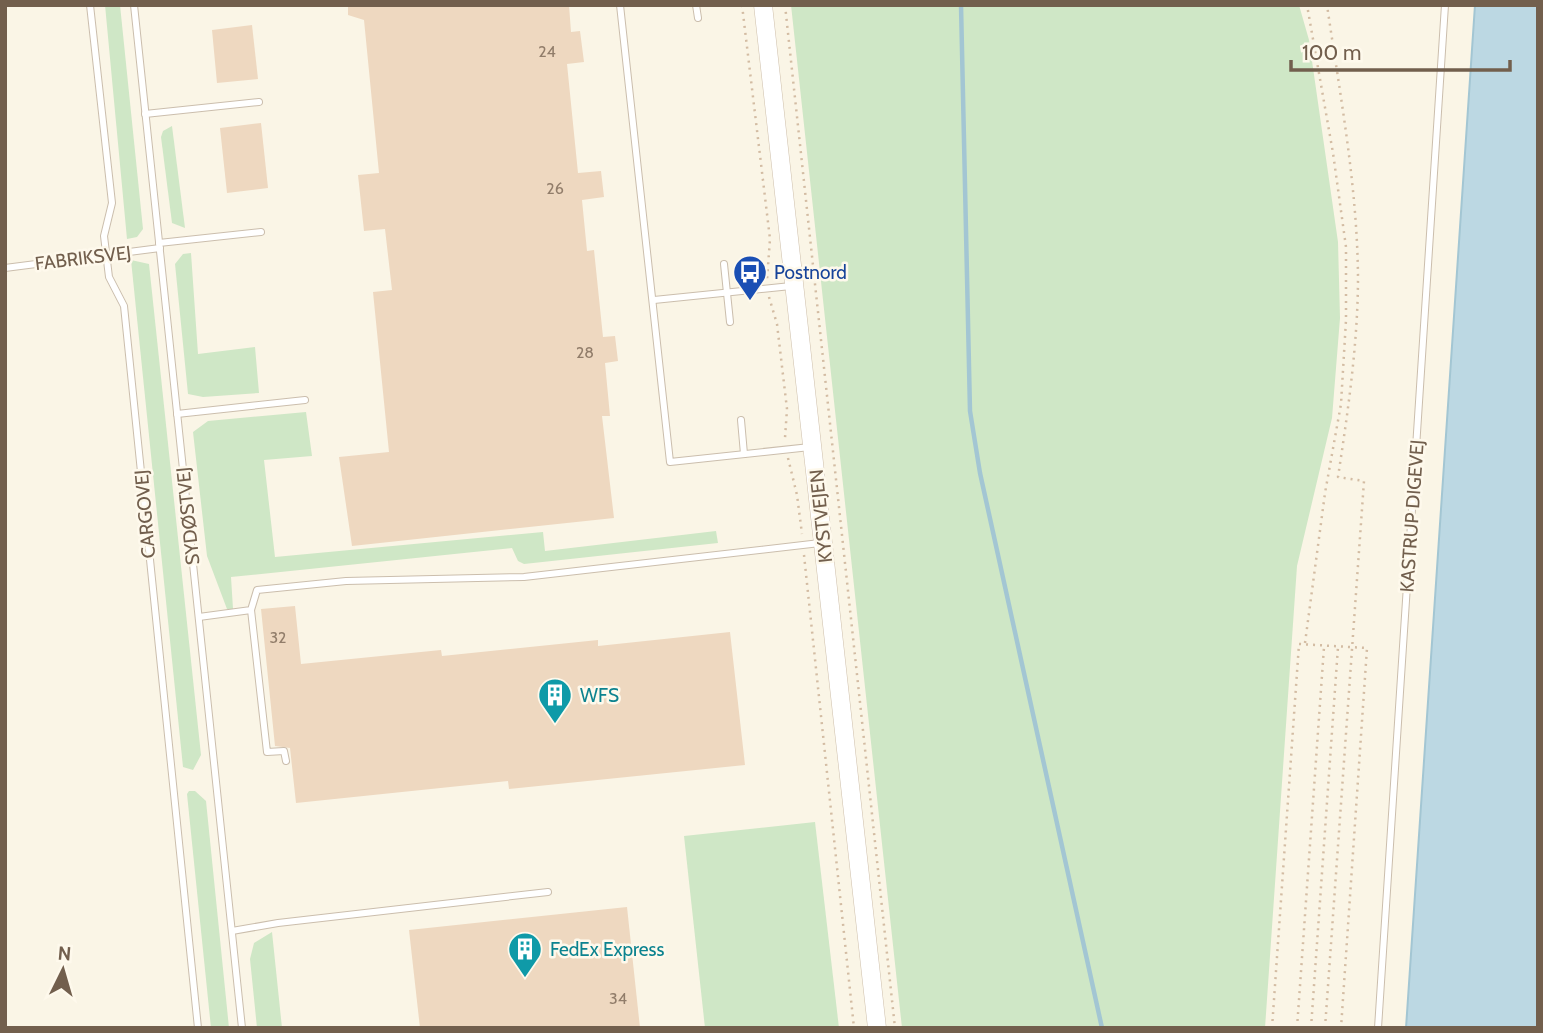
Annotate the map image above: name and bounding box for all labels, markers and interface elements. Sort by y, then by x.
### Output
scale bar [1291,28,1510,72]
text: 100 m [1302,40,1361,65]
house number: 24 [538,42,556,61]
house number: 26 [546,179,564,198]
street label: FABRIKSVEJ [33,241,133,275]
bus stop icon: Postnord [731,253,769,302]
place label: Postnord [774,261,847,284]
house number: 28 [576,343,594,362]
street label: KASTRUP DIGEVEJ [1395,439,1429,593]
street label: SYDØSTVEJ [171,466,205,566]
street label: KYSTVEJEN [805,468,837,564]
street label: CARGOVEJ [130,469,160,559]
house number: 32 [269,628,287,647]
building icon: WFS [536,676,574,725]
place label: WFS [580,684,619,707]
building icon: FedEx Express [506,930,544,979]
north arrow [28,935,98,1005]
place label: FedEx Express [550,938,664,961]
text: N [57,942,72,966]
house number: 34 [609,989,627,1008]

